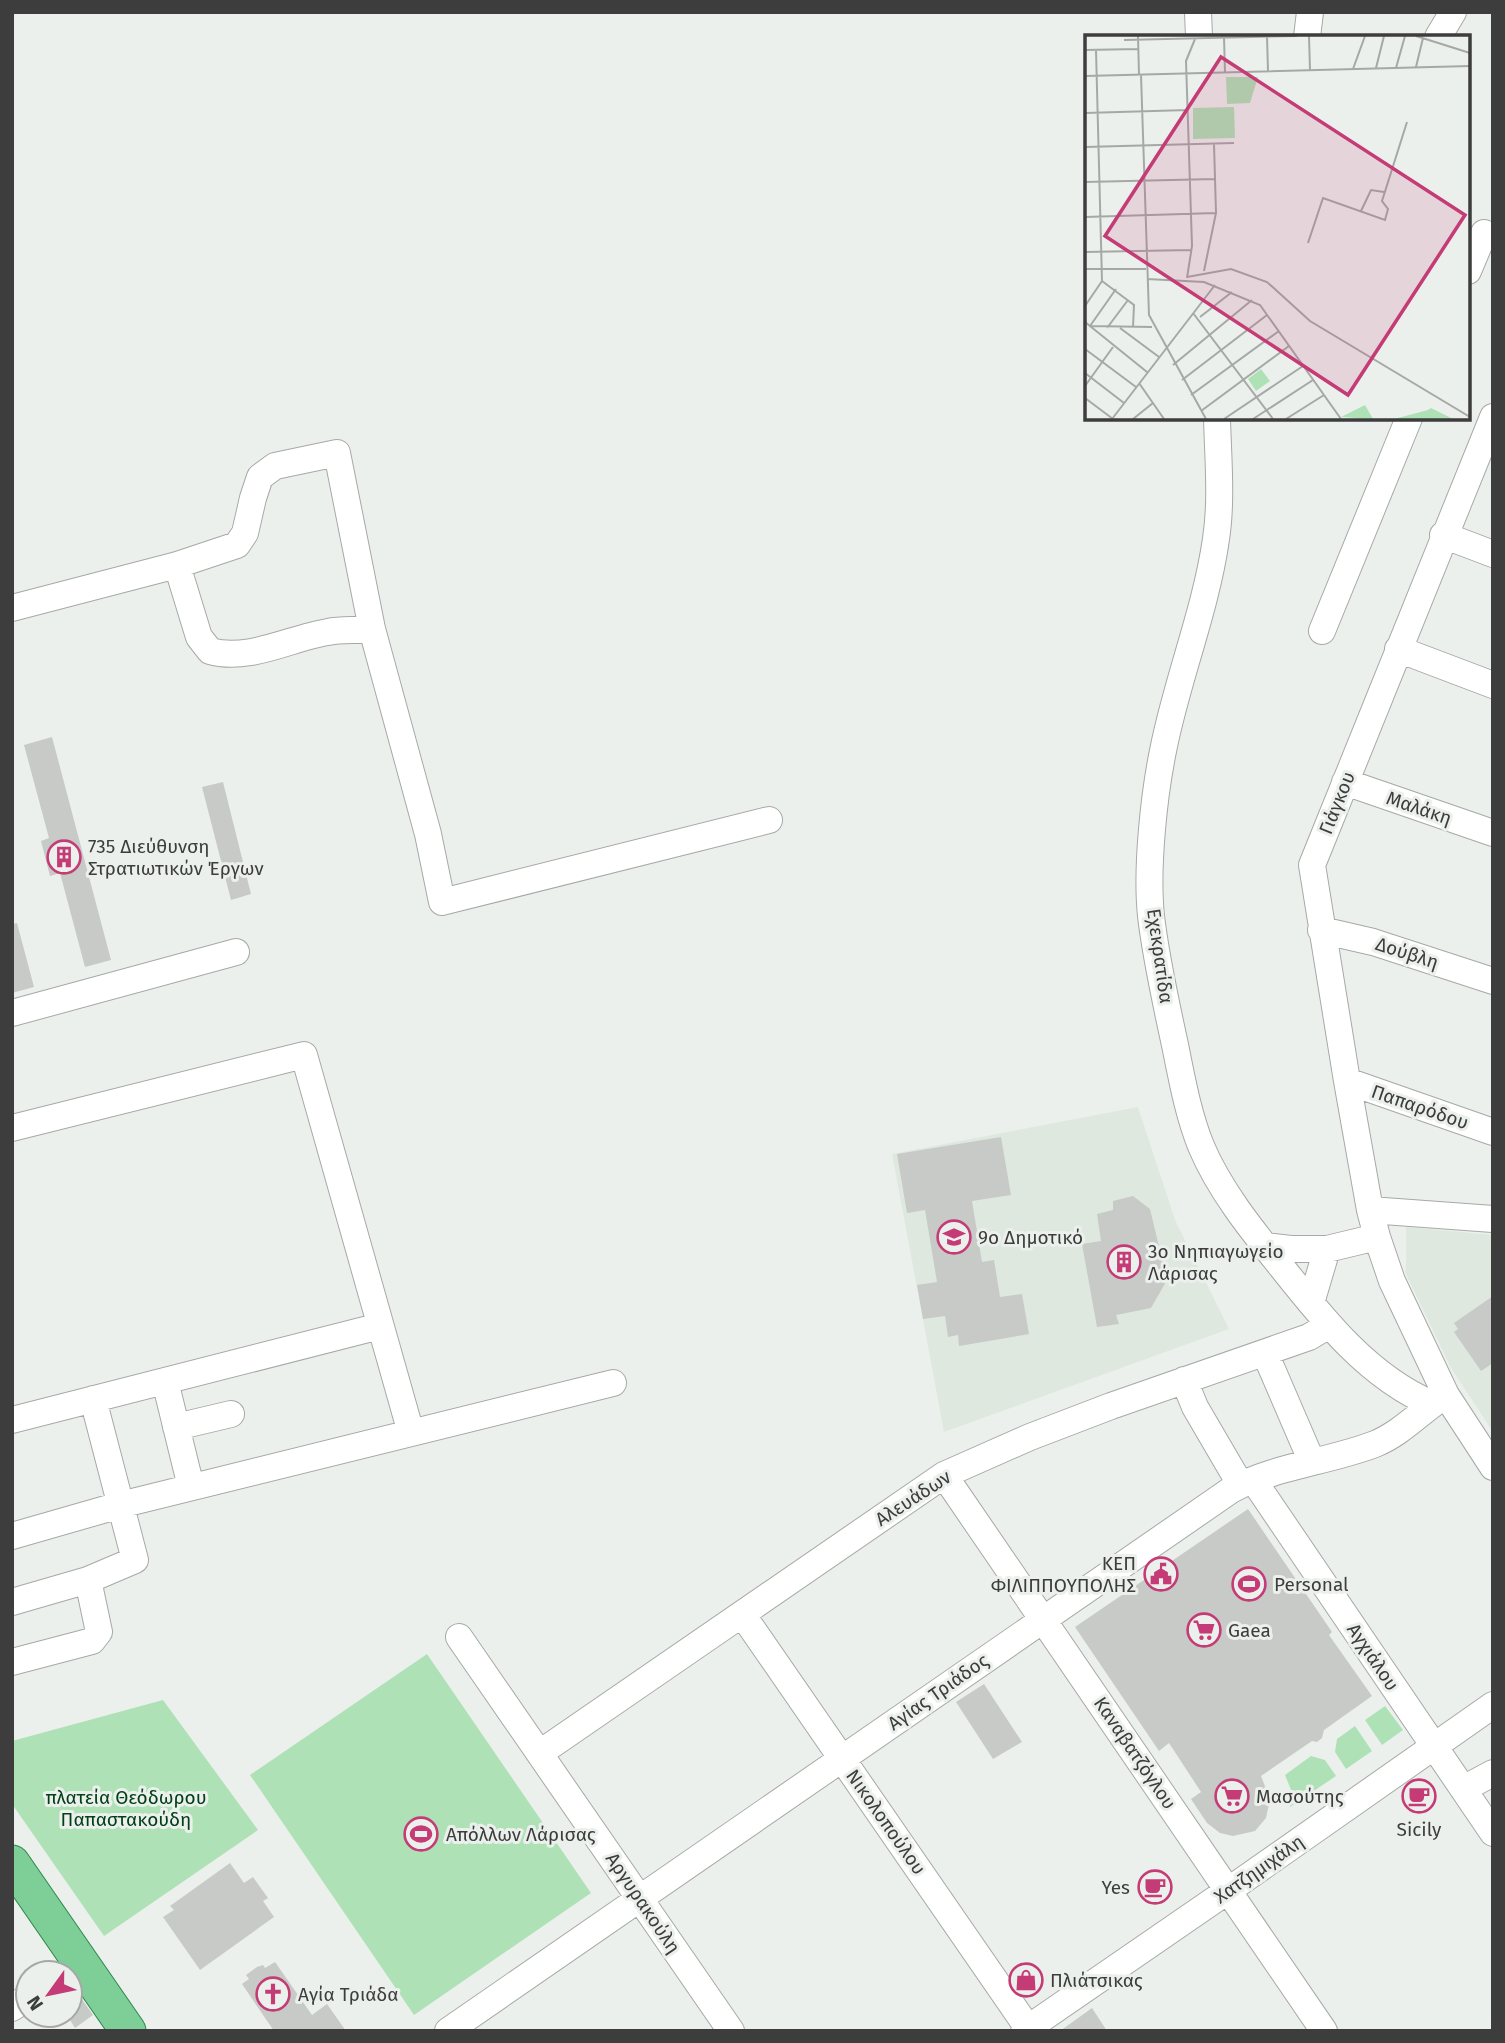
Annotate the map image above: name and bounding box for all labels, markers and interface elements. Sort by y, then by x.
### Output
inset map [1085,35,1470,420]
street label: Γιάγκου [1314,768,1360,838]
street label: Μαλάκη [1383,786,1455,830]
place label: 735 Διεύθυνση Στρατιωτικών Έργων [88,835,264,880]
building icon: 735 Διεύθυνση Στρατιωτικών Έργων [45,838,83,876]
street label: Εχεκρατίδα [1142,907,1178,1005]
street label: Δούβλη [1373,932,1441,974]
street label: Παπαρόδου [1368,1080,1472,1134]
school or university icon: 9ο Δημοτικό [935,1218,973,1256]
place label: 9ο Δημοτικό [978,1226,1083,1249]
place label: 3o Νηπιαγωγείο Λάρισας [1148,1240,1284,1285]
building icon: 3o Νηπιαγωγείο Λάρισας [1105,1243,1143,1281]
street label: Αλευάδων [871,1465,955,1531]
place label: ΚΕΠ ΦΙΛΙΠΠΟΥΠΟΛΗΣ [991,1552,1136,1597]
public building icon: ΚΕΠ ΦΙΛΙΠΠΟΥΠΟΛΗΣ [1142,1555,1180,1593]
sports icon: Personal [1230,1565,1268,1603]
place label: Personal [1274,1573,1349,1596]
supermarket icon: Gaea [1185,1611,1223,1649]
place label: Gaea [1228,1619,1271,1642]
street label: Αγχιάλου [1342,1619,1404,1695]
street label: Αγίας Τριάδος [883,1649,993,1735]
street label: Καναβατζόγλου [1089,1692,1181,1814]
street label: Νικολοπούλου [841,1765,931,1879]
supermarket icon: Μασούτης [1213,1777,1251,1815]
cafe icon: Sicily [1400,1777,1438,1815]
place label: Μασούτης [1256,1785,1344,1808]
park label: πλατεία Θεόδωρου Παπαστακούδη [45,1786,207,1831]
sports icon: Απόλλων Λάρισας [402,1815,440,1853]
place label: Sicily [1397,1818,1442,1841]
place label: Απόλλων Λάρισας [446,1823,596,1846]
street label: Χατζημιχάλη [1210,1830,1308,1908]
street label: Αργυρακούλη [601,1848,685,1958]
cafe icon: Yes [1136,1868,1174,1906]
place label: Yes [1101,1876,1130,1899]
north arrow [14,1959,84,2029]
shop icon: Πλιάτσικας [1007,1961,1045,1999]
place label: Πλιάτσικας [1050,1969,1143,1992]
church icon: Αγία Τριάδα [254,1975,292,2013]
place label: Αγία Τριάδα [298,1983,399,2006]
text: N [22,1991,48,2015]

